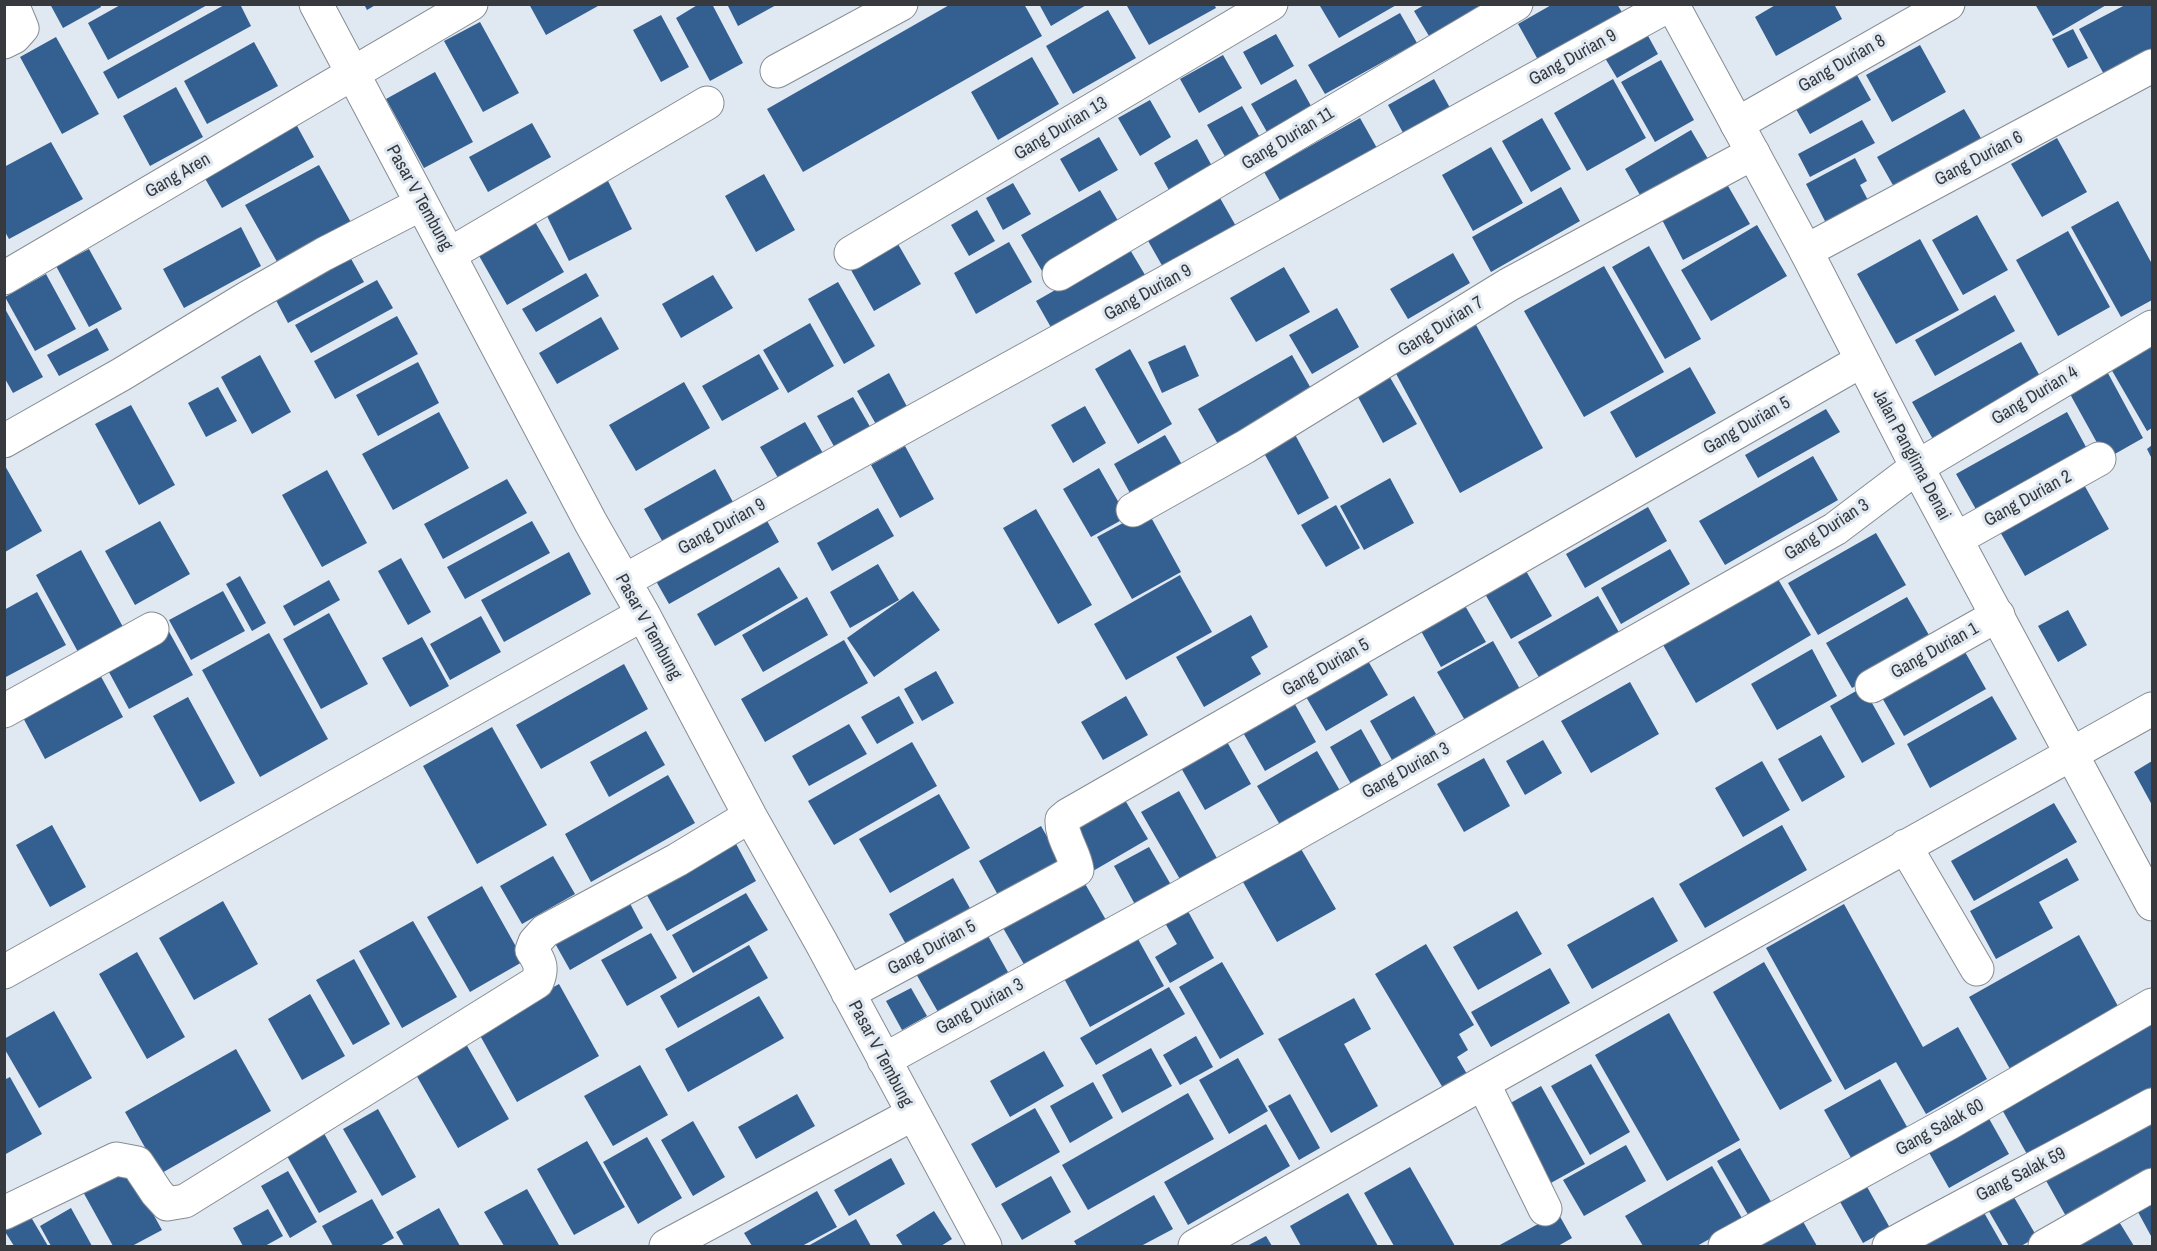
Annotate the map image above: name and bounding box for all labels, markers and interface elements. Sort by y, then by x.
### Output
street label: Gang Durian 9 [1525,25,1621,91]
street label: Gang Durian 8 [1795,30,1889,98]
street label: Gang Durian 13 [1010,93,1112,165]
street label: Gang Durian 11 [1238,103,1338,175]
street label: Gang Durian 6 [1931,127,2027,191]
street label: Pasar V Tembung [381,141,457,255]
street label: Gang Aren [142,149,214,203]
street label: Gang Durian 9 [1100,260,1196,326]
street label: Gang Durian 7 [1394,292,1488,362]
street label: Gang Durian 4 [1988,362,2082,430]
street label: Jalan Panglima Denai [1867,386,1955,524]
street label: Gang Durian 5 [1700,392,1794,460]
street label: Gang Durian 2 [1980,466,2076,532]
street label: Gang Durian 9 [674,494,770,560]
street label: Gang Durian 3 [1781,495,1873,565]
street label: Pasar V Tembung [610,570,686,684]
street label: Gang Durian 1 [1887,618,1983,684]
street label: Gang Durian 5 [1279,634,1373,702]
street label: Gang Durian 3 [1358,738,1454,804]
street label: Gang Durian 5 [884,916,980,980]
street label: Gang Durian 3 [932,974,1028,1040]
street label: Pasar V Tembung [843,997,917,1111]
street label: Gang Salak 60 [1892,1095,1988,1161]
street label: Gang Salak 59 [1973,1143,2069,1207]

